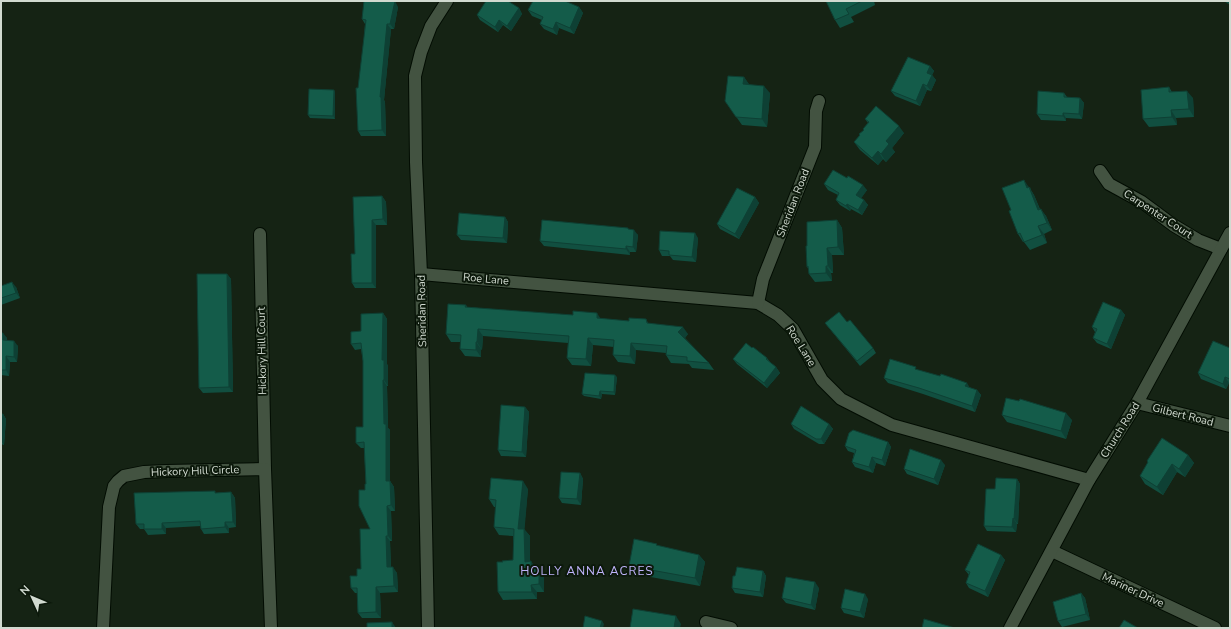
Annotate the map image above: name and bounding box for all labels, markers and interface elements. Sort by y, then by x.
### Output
street label: Sheridan Road [773,167,813,239]
street label: Carpenter Court [1121,186,1195,242]
street label: Roe Lane [462,270,510,288]
street label: Sheridan Road [414,275,430,347]
street label: Hickory Hill Court [254,307,270,395]
street label: Roe Lane [782,323,820,370]
street label: Church Road [1097,399,1143,461]
street label: Gilbert Road [1151,400,1215,430]
street label: Hickory Hill Circle [151,462,240,480]
district label: HOLLY ANNA ACRES [520,563,654,579]
street label: Mariner Drive [1100,569,1167,611]
north arrow [12,577,52,617]
text: N [17,582,33,599]

